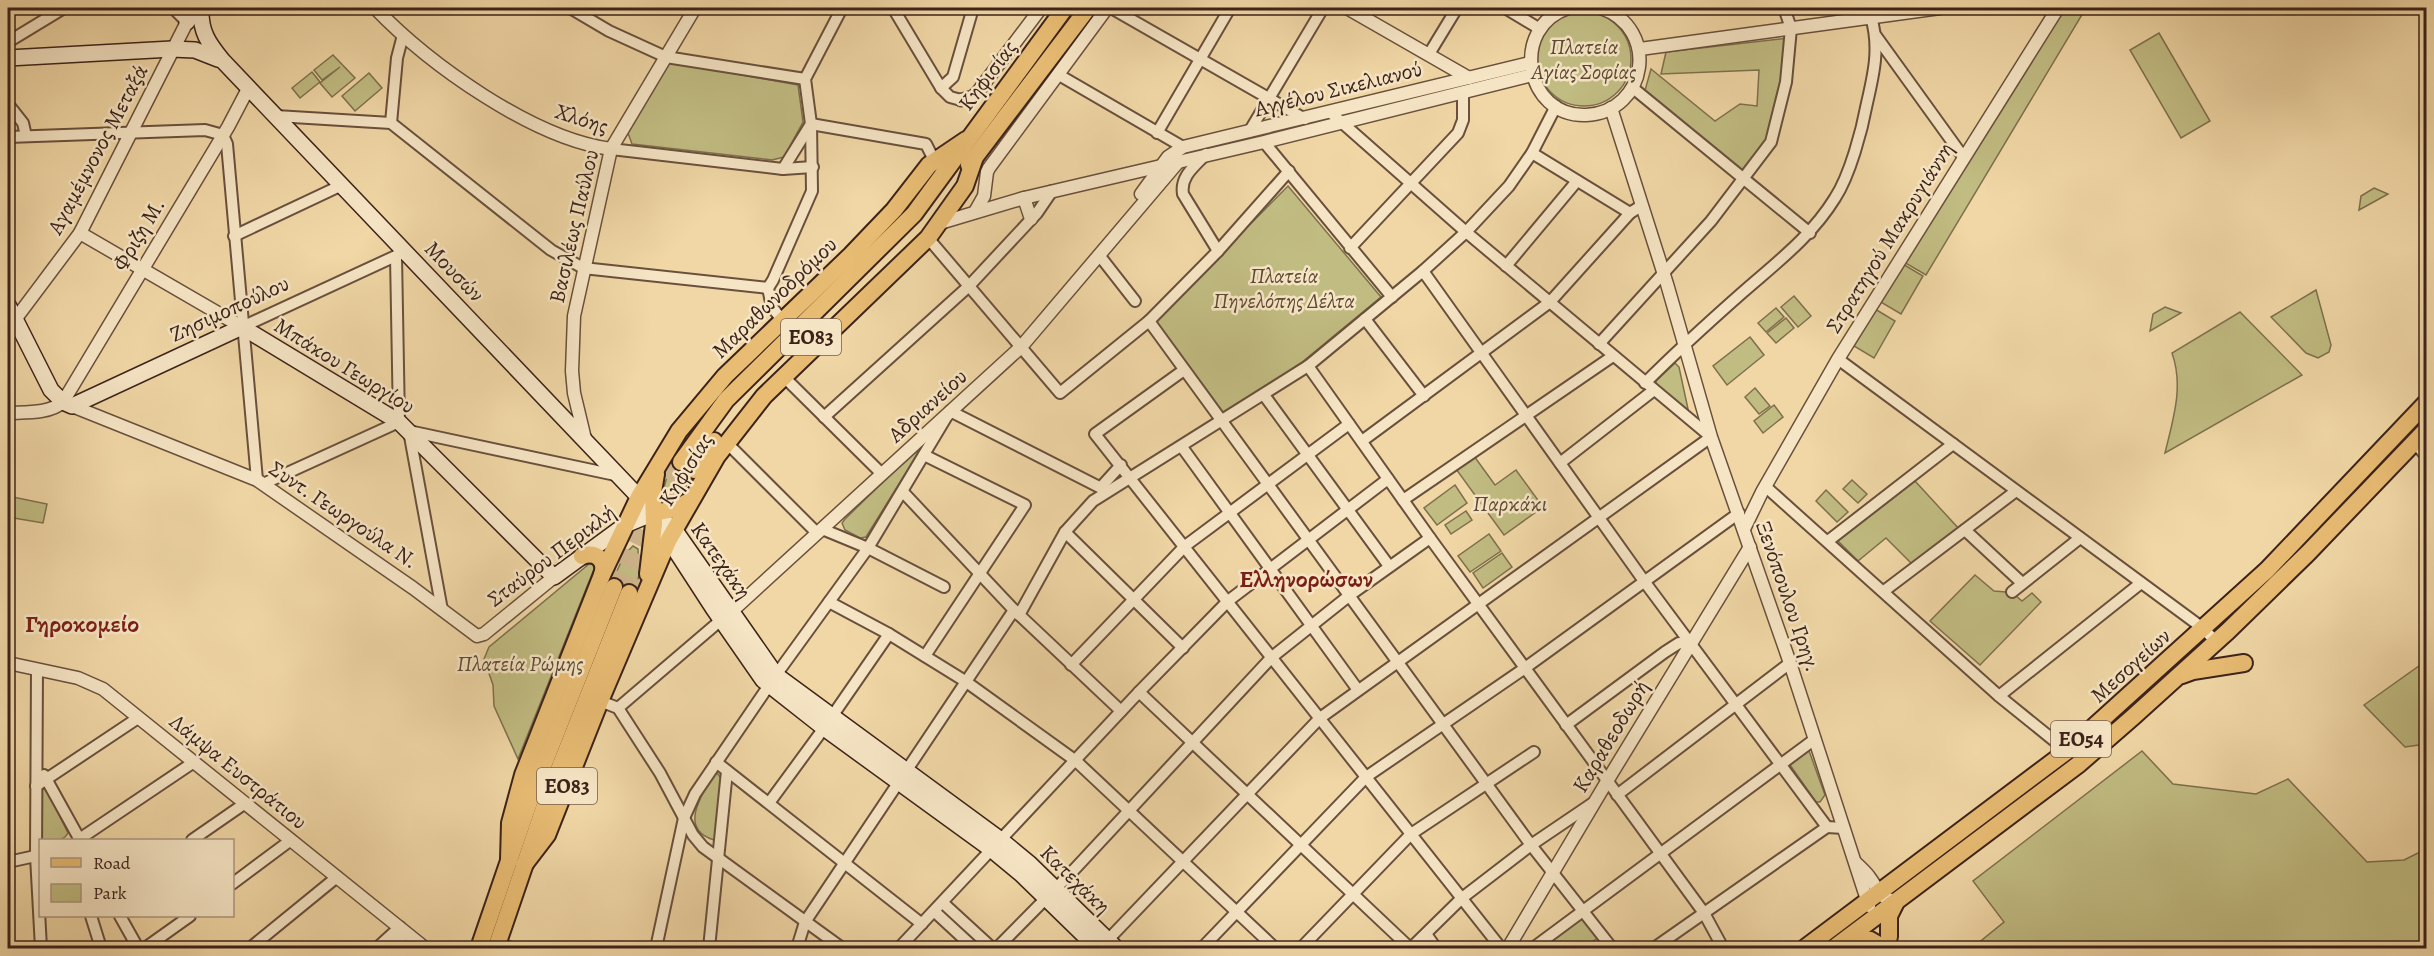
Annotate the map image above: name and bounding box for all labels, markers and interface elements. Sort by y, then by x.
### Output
park label: Πλατεία Αγίας Σοφίας [1531,32,1636,87]
street label: Κηφισίας [951,34,1024,117]
street label: Αγγέλου Σικελιανού [1250,54,1425,125]
street label: Αγαμέμνονος Μεταξά [40,59,155,241]
street label: Χλόης [551,96,612,142]
street label: Στρατηγού Μακρυγιάννη [1819,136,1961,339]
street label: Βασιλέως Παύλου [542,146,606,306]
street label: Φριζη Μ. [105,192,172,277]
street label: Μαραθωνοδρόμου [706,230,844,365]
street label: Μουσών [418,235,491,309]
park label: Πλατεία Πηνελόπης Δέλτα [1213,261,1355,316]
street label: Ζησιμοπούλου [165,268,294,350]
street label: Μπάκου Γεωργίου [268,310,421,421]
road number: ΕΟ83 [781,319,841,355]
street label: Αδριανείου [881,362,974,450]
street label: Κηφισίας [652,427,720,512]
street label: Συντ. Γεωργούλα Ν. [263,454,424,576]
park label: Παρκάκι [1473,489,1547,519]
street label: Σταύρου Περικλή [481,498,622,614]
street label: Κατεχάκη [684,516,759,605]
street label: Ξενόπουλου Γρηγ. [1748,517,1828,676]
district label: Ελληνορώσων [1239,563,1373,595]
district label: Γηροκομείο [25,608,139,640]
street label: Μεσογείων [2084,622,2177,710]
park label: Πλατεία Ρώμης [457,649,583,679]
street label: Καραθεοδωρή [1565,675,1656,798]
street label: Λάμψα Ευστράτιου [162,706,314,837]
road number: ΕΟ54 [2051,721,2111,757]
road number: ΕΟ83 [537,768,597,804]
street label: Κατεχάκη [1033,838,1118,921]
legend [39,839,234,917]
text: Road [93,851,131,875]
text: Park [93,881,127,905]

